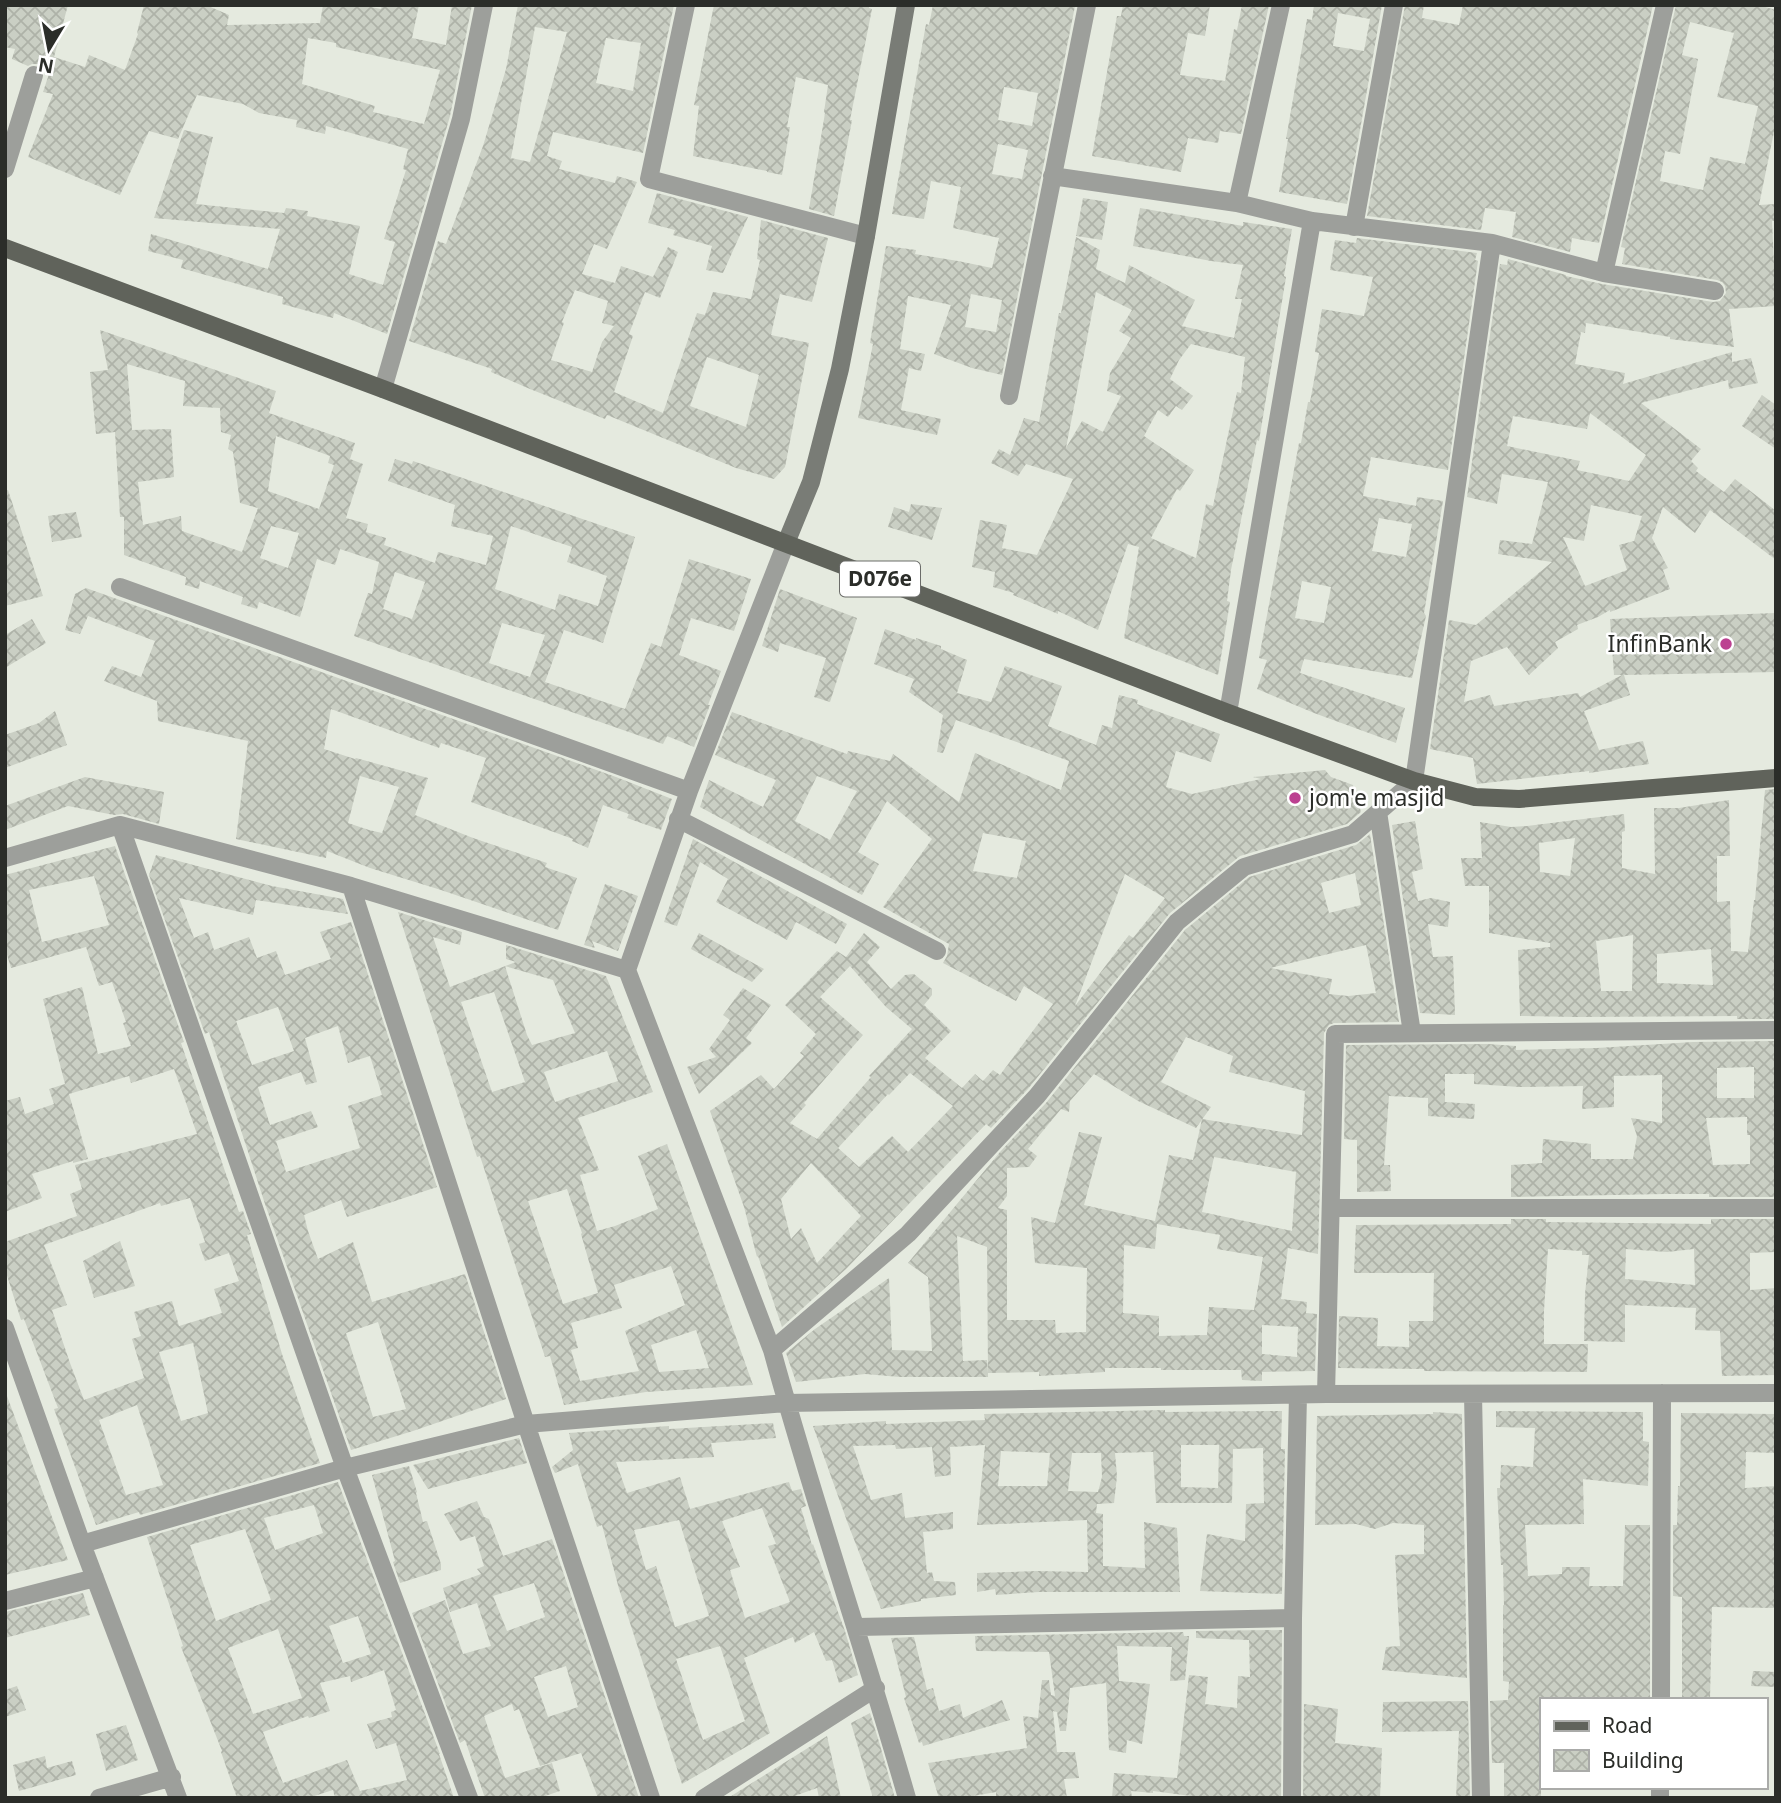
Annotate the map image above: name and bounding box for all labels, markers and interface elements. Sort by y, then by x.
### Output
north arrow [14,14,84,84]
text: N [36,52,56,80]
road number: D076e [840,562,920,596]
place label: InfinBank [1608,627,1713,659]
marker: InfinBank [1718,636,1734,652]
place label: jom'e masjid [1307,781,1444,813]
marker: jom'e masjid [1287,790,1303,806]
legend [1540,1698,1767,1789]
text: Road [1602,1711,1652,1739]
text: Building [1602,1746,1684,1774]

